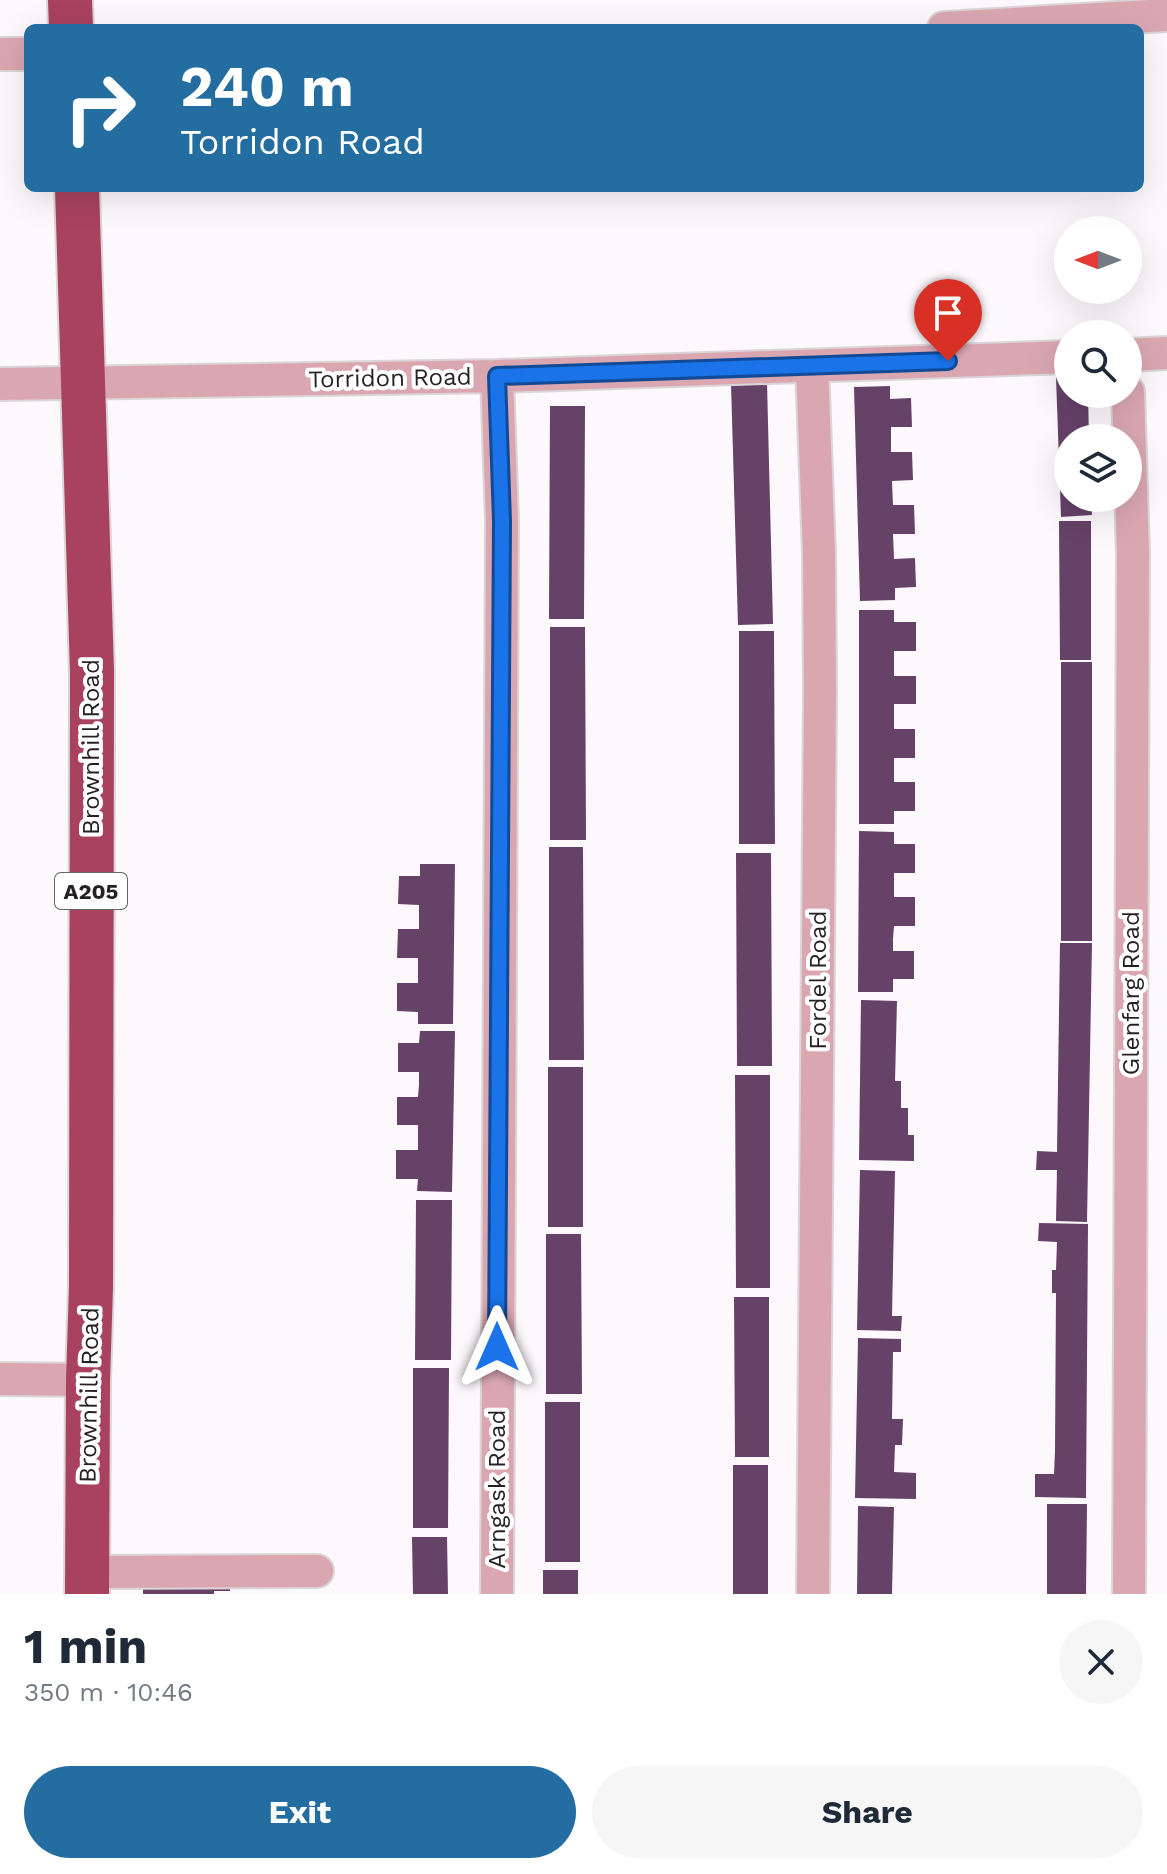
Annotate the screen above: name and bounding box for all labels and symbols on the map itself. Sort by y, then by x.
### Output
north arrow [1054,216,1142,304]
pin [914,279,982,361]
street label: Torridon Road [308,363,472,393]
street label: Brownhill Road [77,659,105,835]
road number: A205 [55,873,127,909]
street label: Fordel Road [804,910,832,1050]
street label: Glenfarg Road [1117,911,1145,1075]
position arrow [455,1305,539,1389]
street label: Brownhill Road [73,1307,105,1483]
street label: Arngask Road [483,1409,511,1569]

